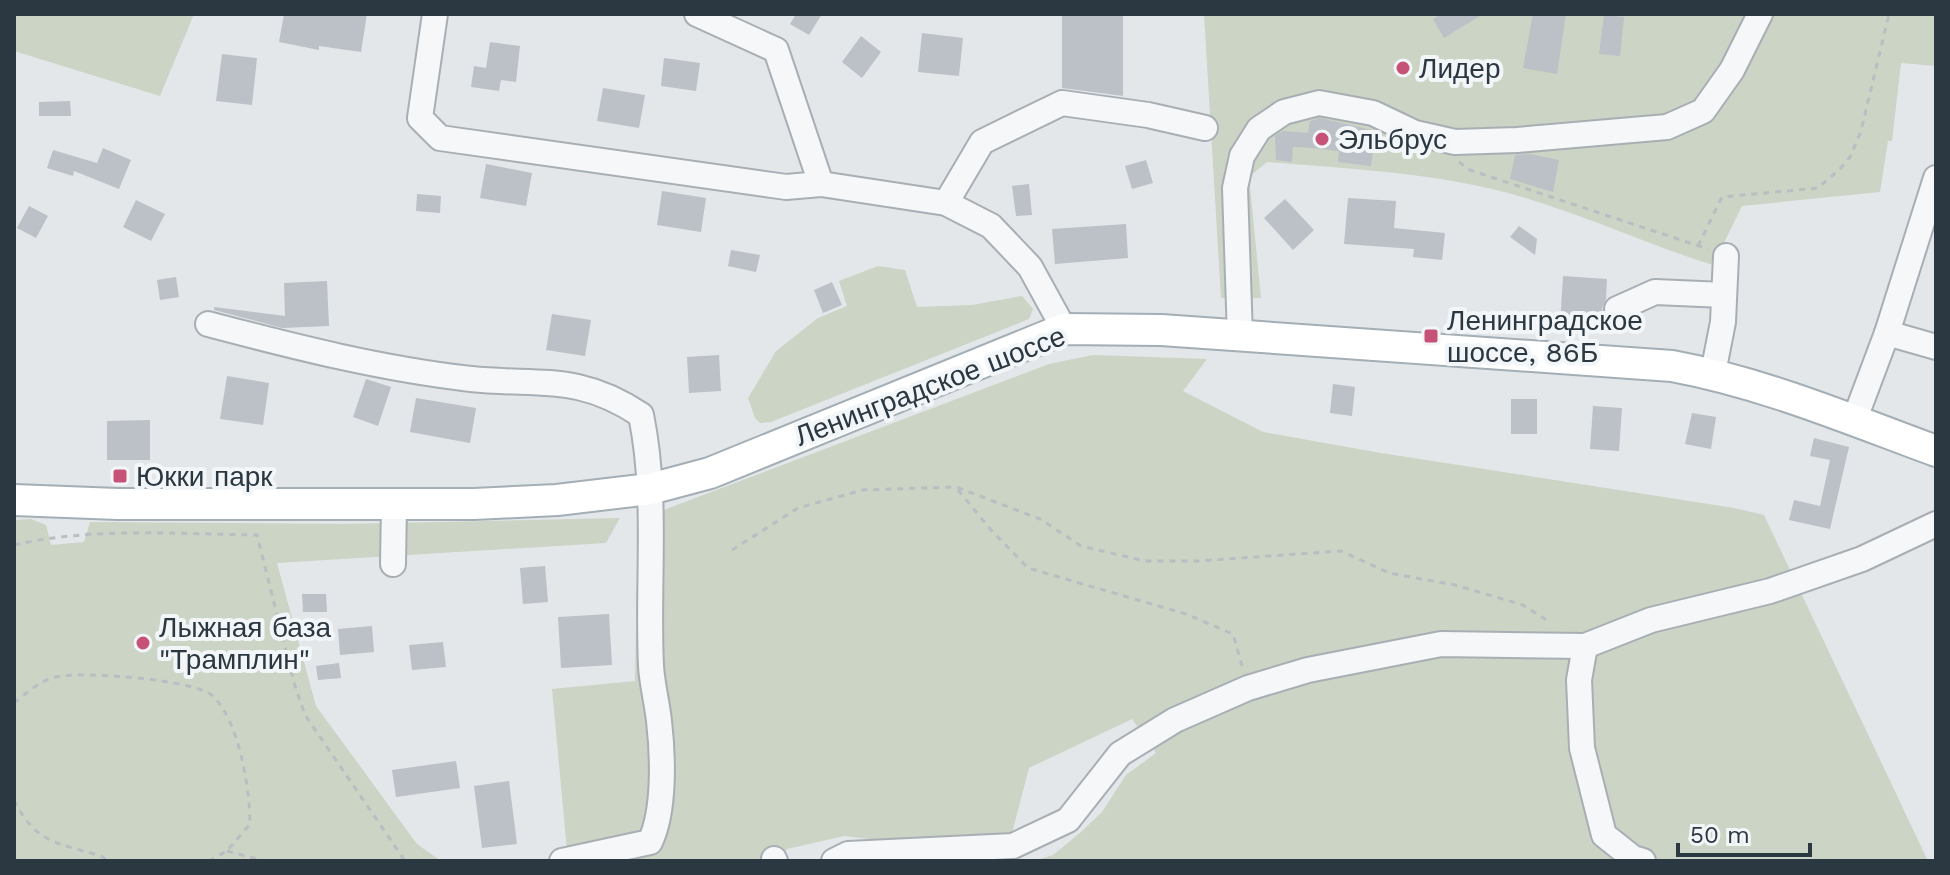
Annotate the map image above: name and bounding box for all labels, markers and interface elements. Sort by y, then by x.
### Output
place label: Лидер [1419,52,1501,85]
marker: Лидер [1394,59,1412,77]
place label: Эльбрус [1338,123,1447,156]
marker: Эльбрус [1313,130,1331,148]
place label: Ленинградское шоссе, 86Б [1447,304,1643,369]
street label: Ленинградское шоссе [790,319,1070,453]
marker: Ленинградское шоссе, 86Б [1422,327,1440,345]
place label: Юкки парк [136,460,273,493]
marker: Юкки парк [111,467,129,485]
place label: Лыжная база "Трамплин" [159,611,331,676]
marker: Лыжная база "Трамплин" [134,634,152,652]
scale bar [1678,807,1810,857]
text: 50 m [1690,821,1750,849]

